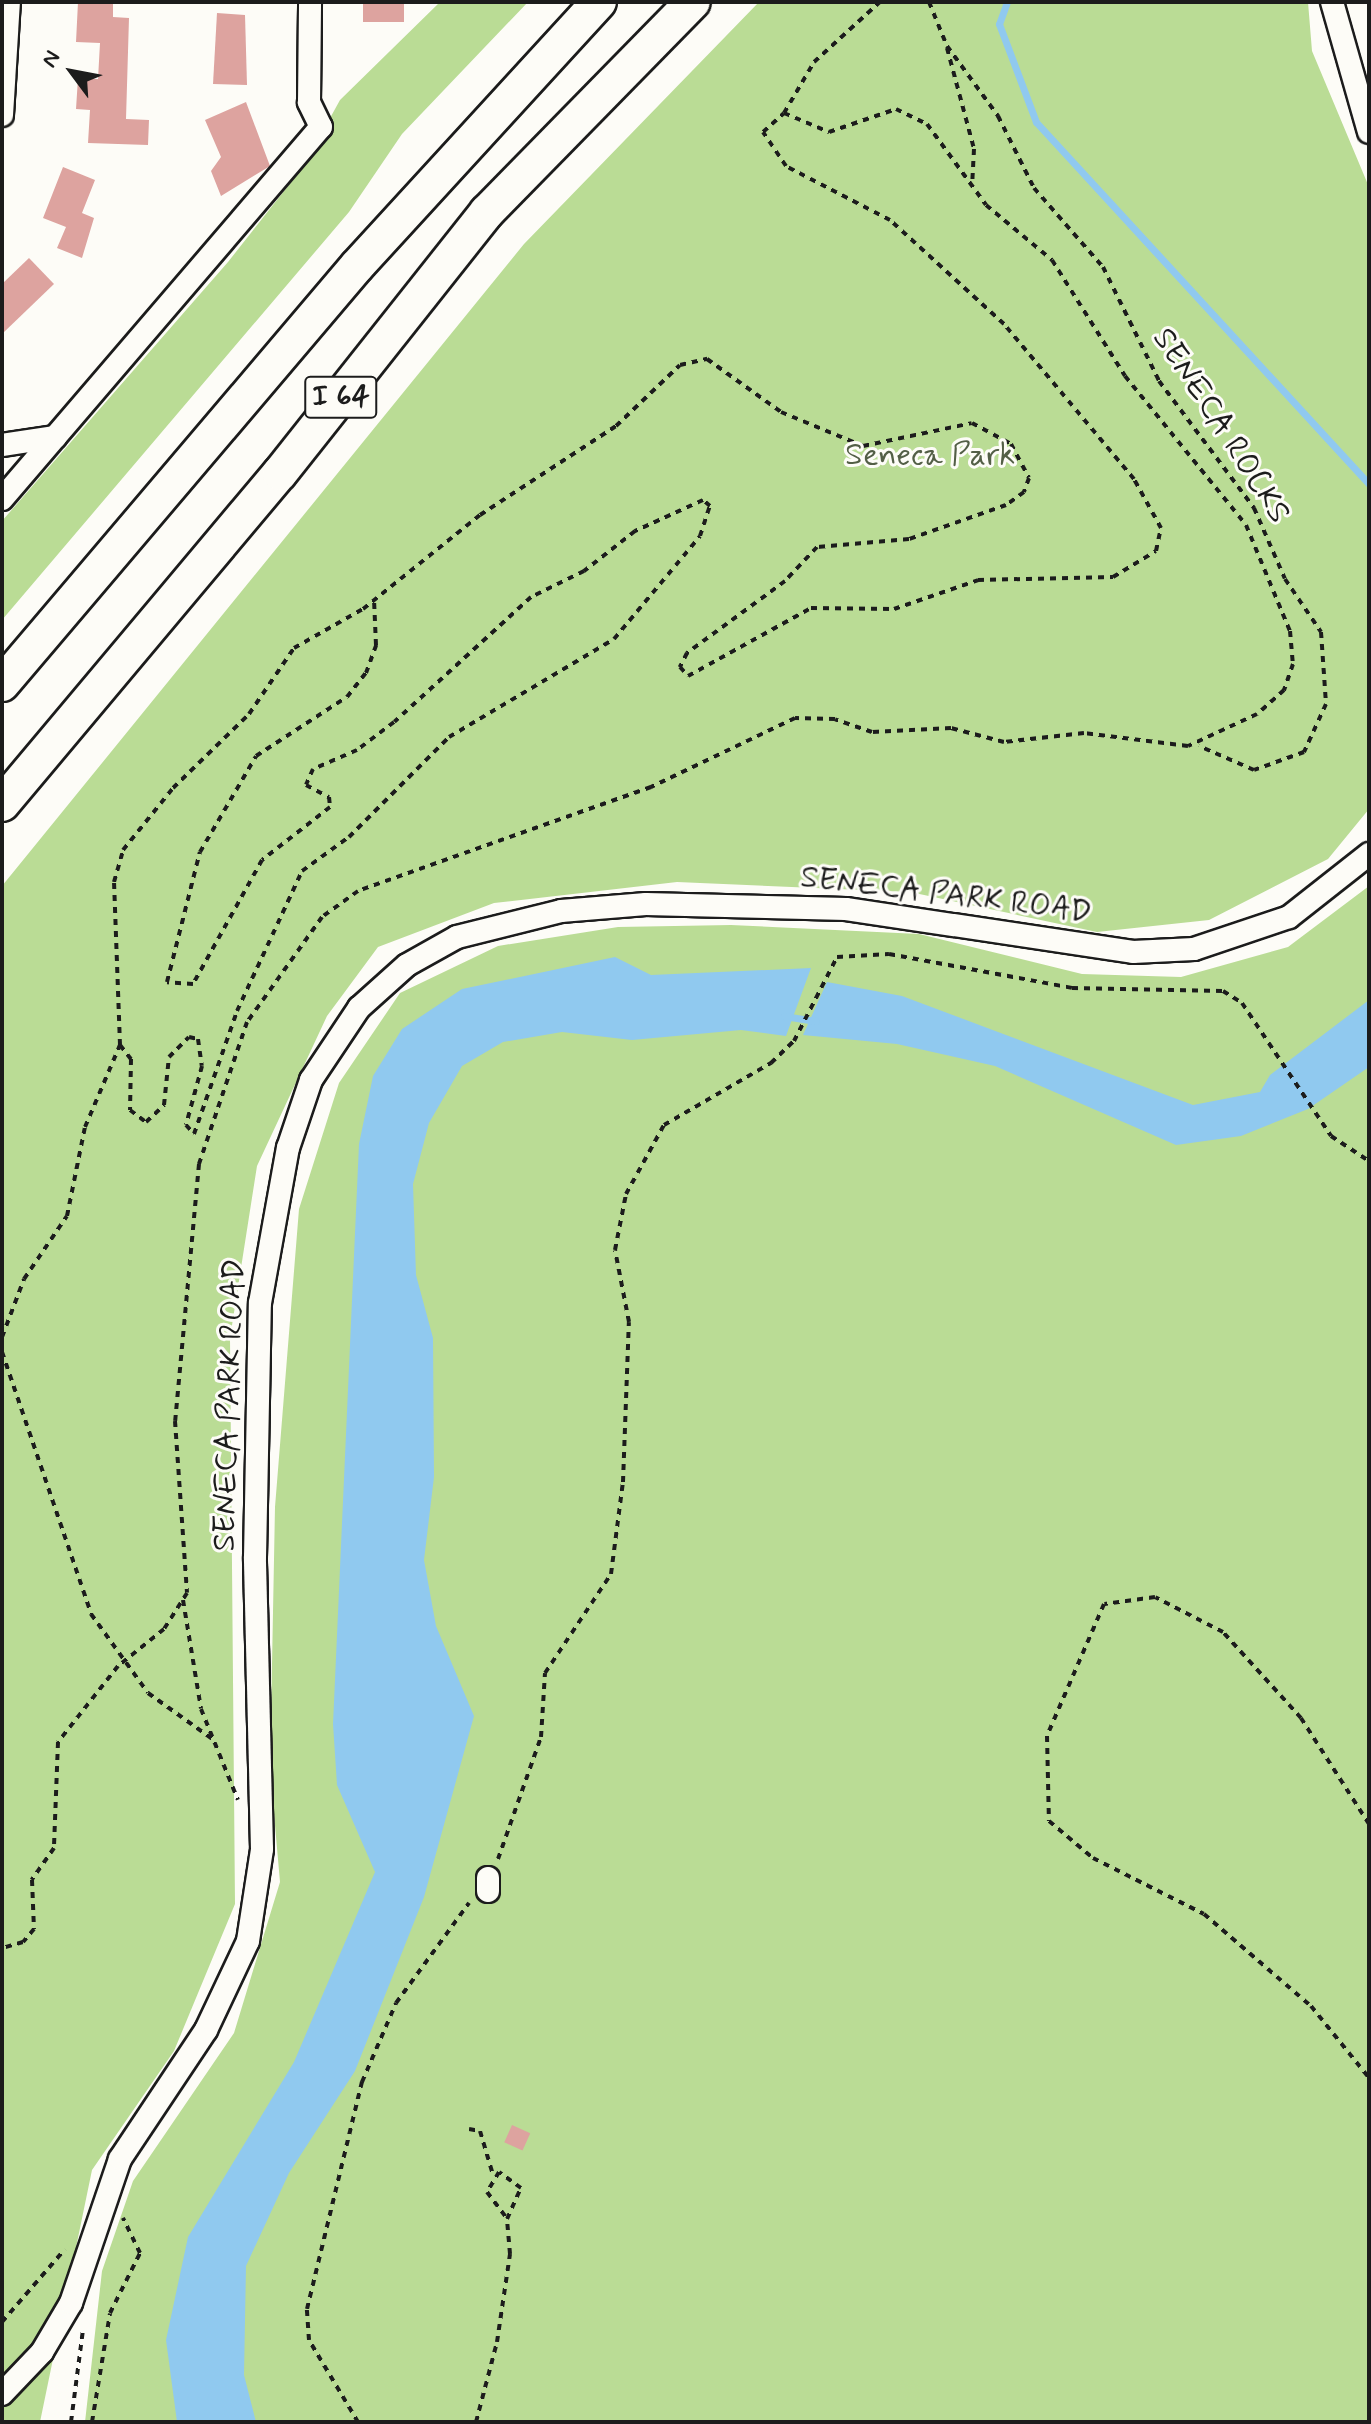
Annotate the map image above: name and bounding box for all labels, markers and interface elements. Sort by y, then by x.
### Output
north arrow [32,32,112,112]
text: N [36,46,67,73]
street label: SENECA ROCKS [1144,321,1298,531]
road number: I 64 [303,371,379,423]
park label: Seneca Park [845,436,1015,474]
street label: SENECA PARK ROAD [798,858,1094,932]
street label: SENECA PARK ROAD [206,1258,254,1552]

